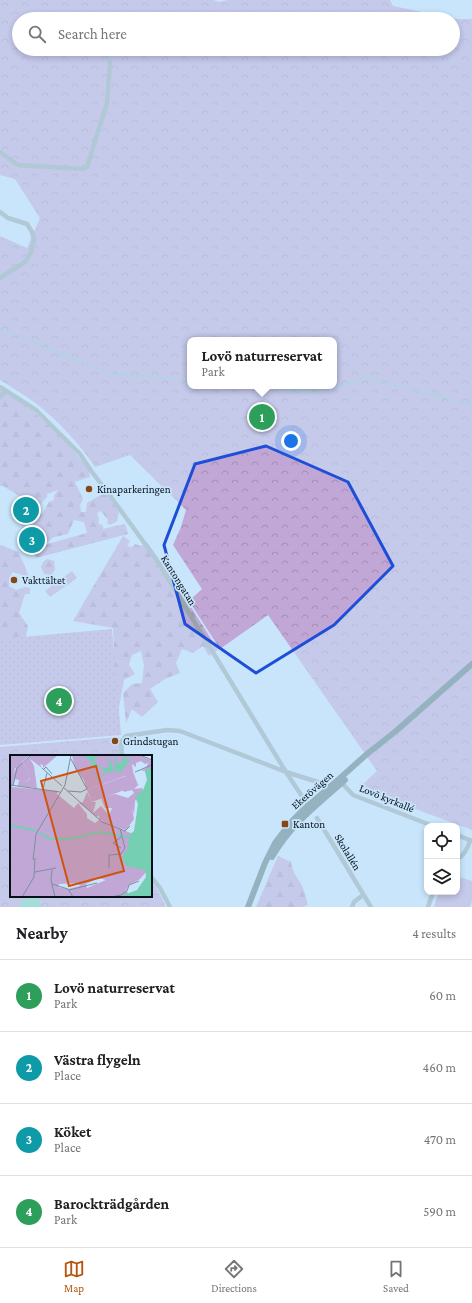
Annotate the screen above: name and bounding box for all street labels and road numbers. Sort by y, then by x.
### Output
street label: Kantongatan [158,553,199,608]
street label: Ekerövägen [289,769,336,812]
street label: Lovö kyrkallé [357,782,416,815]
street label: Skolallén [332,832,364,872]

